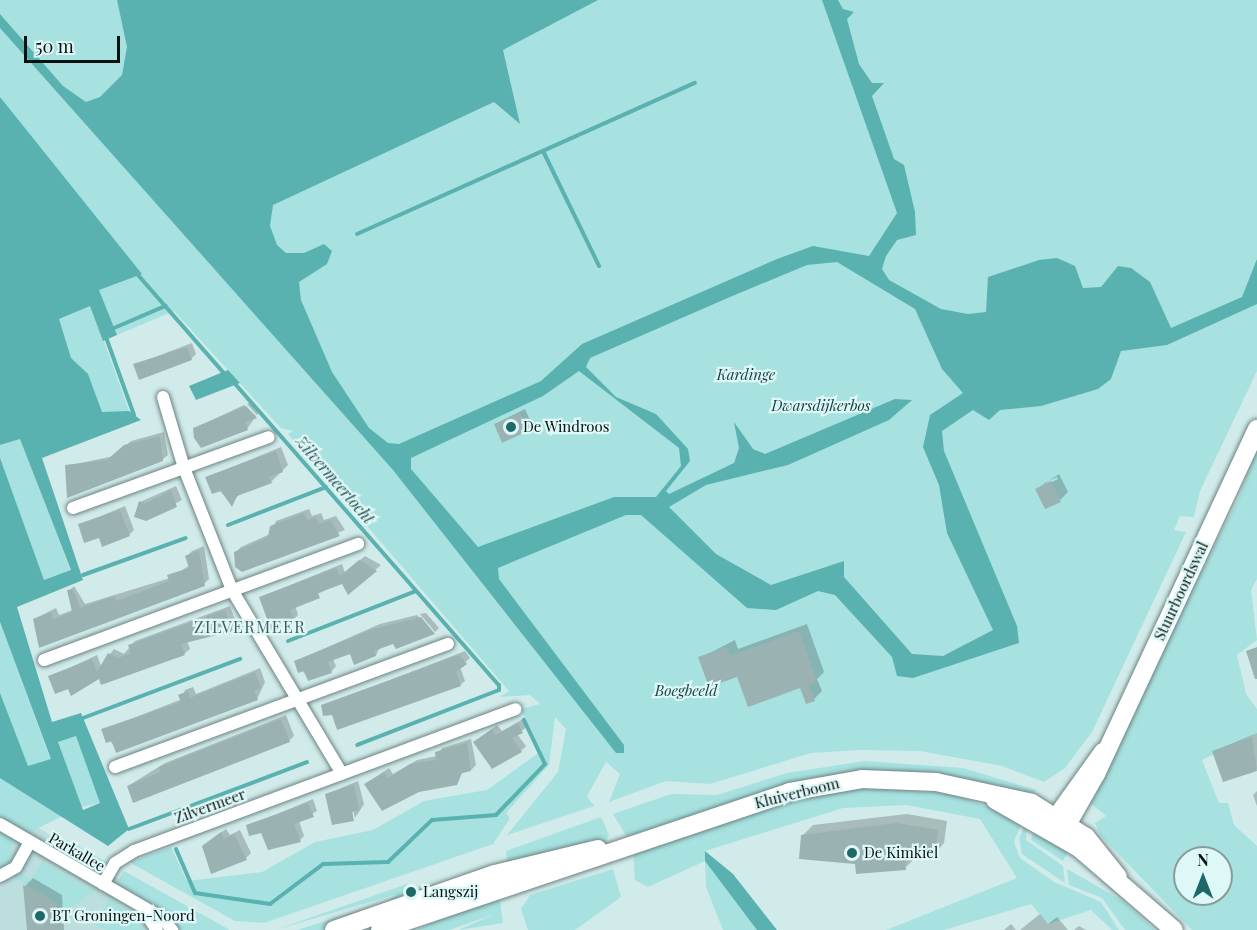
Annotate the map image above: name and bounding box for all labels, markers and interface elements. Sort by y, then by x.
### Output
scale bar [27,24,123,62]
text: 50 m [35,34,74,58]
park label: Kardinge [717,366,775,384]
park label: Dwarsdijkerbos [771,397,871,415]
place label: De Windroos [523,418,610,436]
marker: De Windroos [504,420,518,434]
water label: Zilvermeertocht [292,432,378,528]
street label: Stuurboordswal [1150,539,1212,643]
district label: ZILVERMEER [194,617,306,637]
park label: Boegbeeld [655,682,717,700]
street label: Kluiverboom [753,774,841,812]
street label: Zilvermeer [172,785,248,827]
street label: Parkallee [46,829,108,875]
place label: De Kimkiel [864,844,938,862]
marker: De Kimkiel [845,846,859,860]
north arrow [1173,846,1233,906]
text: N [1197,849,1209,870]
place label: Langszij [423,883,478,901]
marker: Langszij [404,885,418,899]
place label: BT Groningen-Noord [52,907,195,925]
marker: BT Groningen-Noord [33,909,47,923]

